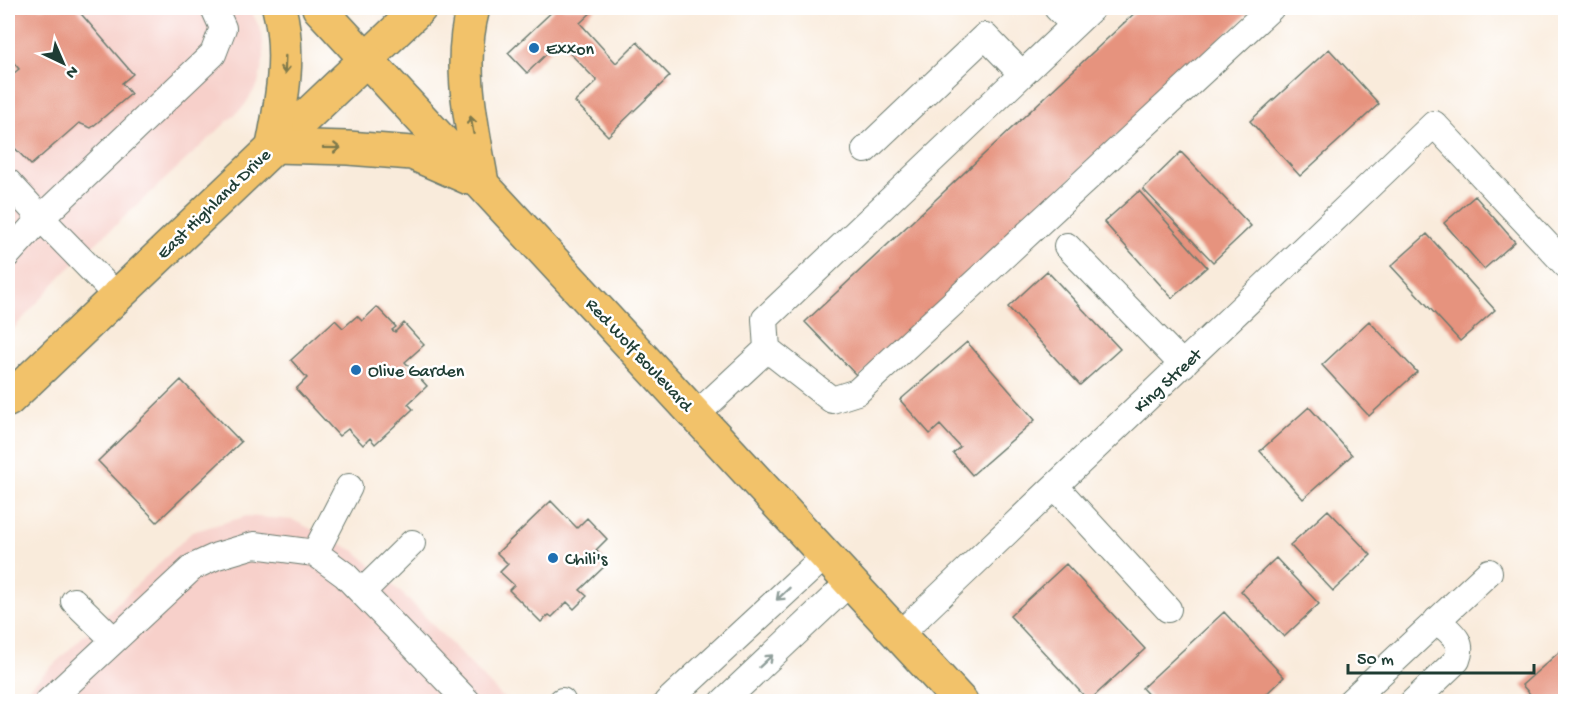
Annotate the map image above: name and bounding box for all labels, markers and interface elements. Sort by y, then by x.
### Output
north arrow [33,33,93,93]
place label: Exxon [546,40,594,61]
marker: Exxon [527,41,541,55]
one-way arrow [279,55,291,75]
text: N [60,61,81,82]
one-way arrow [467,116,478,136]
one-way arrow [321,142,341,154]
street label: East Highland Drive [153,145,277,264]
street label: Red Wolf Boulevard [580,295,697,418]
street label: King Street [1131,344,1208,418]
place label: Olive Garden [368,362,465,383]
marker: Olive Garden [349,363,363,377]
place label: Chili's [565,550,609,571]
marker: Chili's [546,551,560,565]
one-way arrow [776,587,791,601]
scale bar [1348,637,1534,675]
text: 50 m [1357,650,1394,671]
one-way arrow [758,655,773,669]

